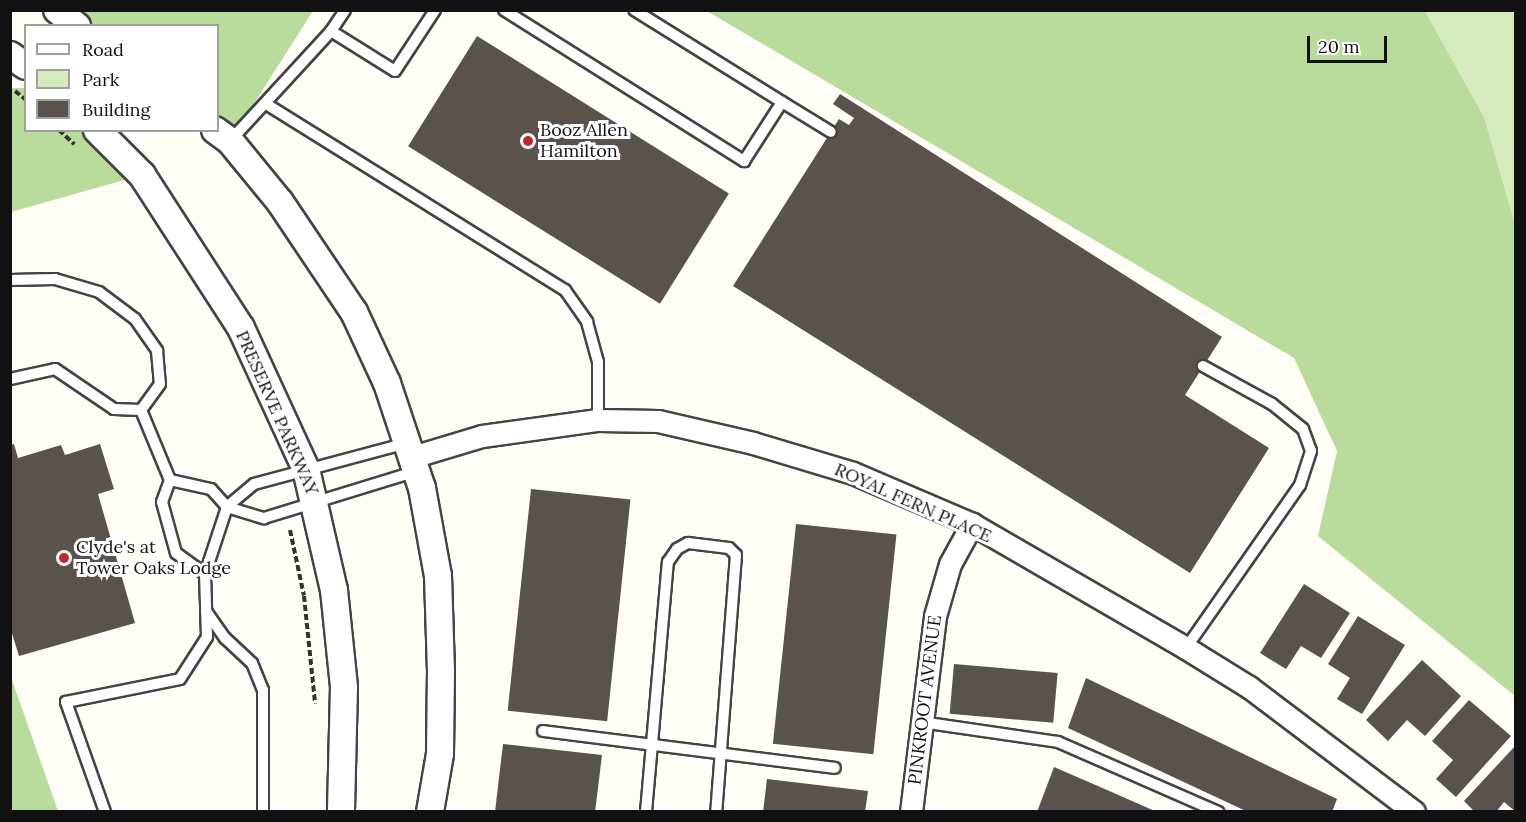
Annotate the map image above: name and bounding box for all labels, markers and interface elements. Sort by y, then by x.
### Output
legend [24,24,219,132]
scale bar [1310,24,1390,62]
text: 20 m [1318,35,1360,58]
text: Road [82,38,124,61]
text: Park [82,68,119,91]
text: Building [82,98,150,121]
place label: Booz Allen Hamilton [540,120,628,162]
marker: Booz Allen Hamilton [521,134,535,148]
street label: PRESERVE PARKWAY [231,327,323,499]
street label: ROYAL FERN PLACE [831,459,995,547]
place label: Clyde's at Tower Oaks Lodge [76,537,231,580]
marker: Clyde's at Tower Oaks Lodge [57,551,71,565]
street label: PINKROOT AVENUE [904,614,946,786]

